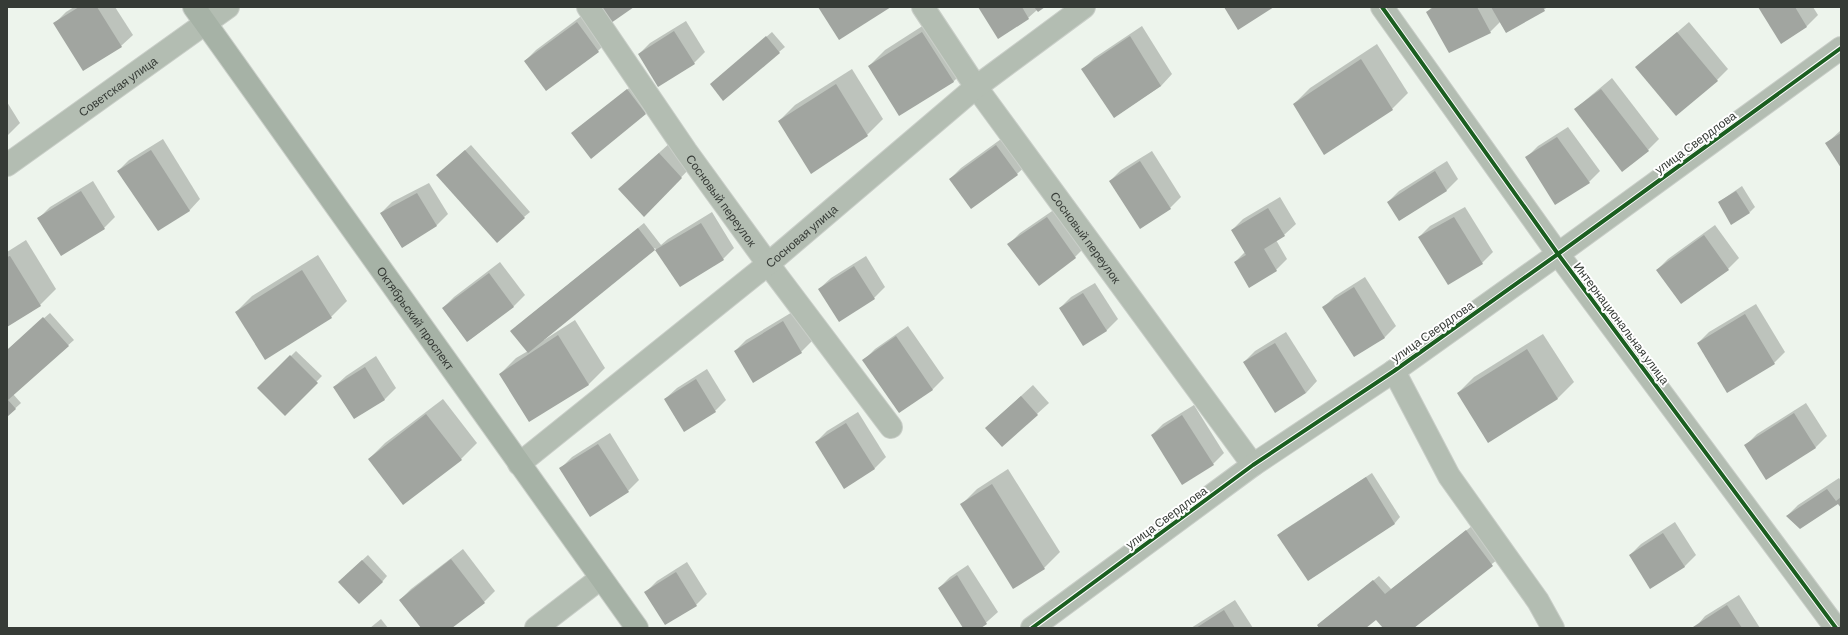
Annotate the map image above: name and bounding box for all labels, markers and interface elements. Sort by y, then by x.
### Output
street label: Советская улица [76,53,160,119]
street label: улица Свердлова [1652,108,1739,177]
street label: Сосновый переулок [684,152,760,249]
street label: Сосновый переулок [1048,189,1125,286]
street label: Сосновая улица [763,201,840,270]
street label: Интернациональная улица [1571,259,1673,388]
street label: Октябрьский проспект [374,264,458,373]
street label: улица Свердлова [1388,297,1477,365]
street label: улица Свердлова [1123,483,1210,552]

